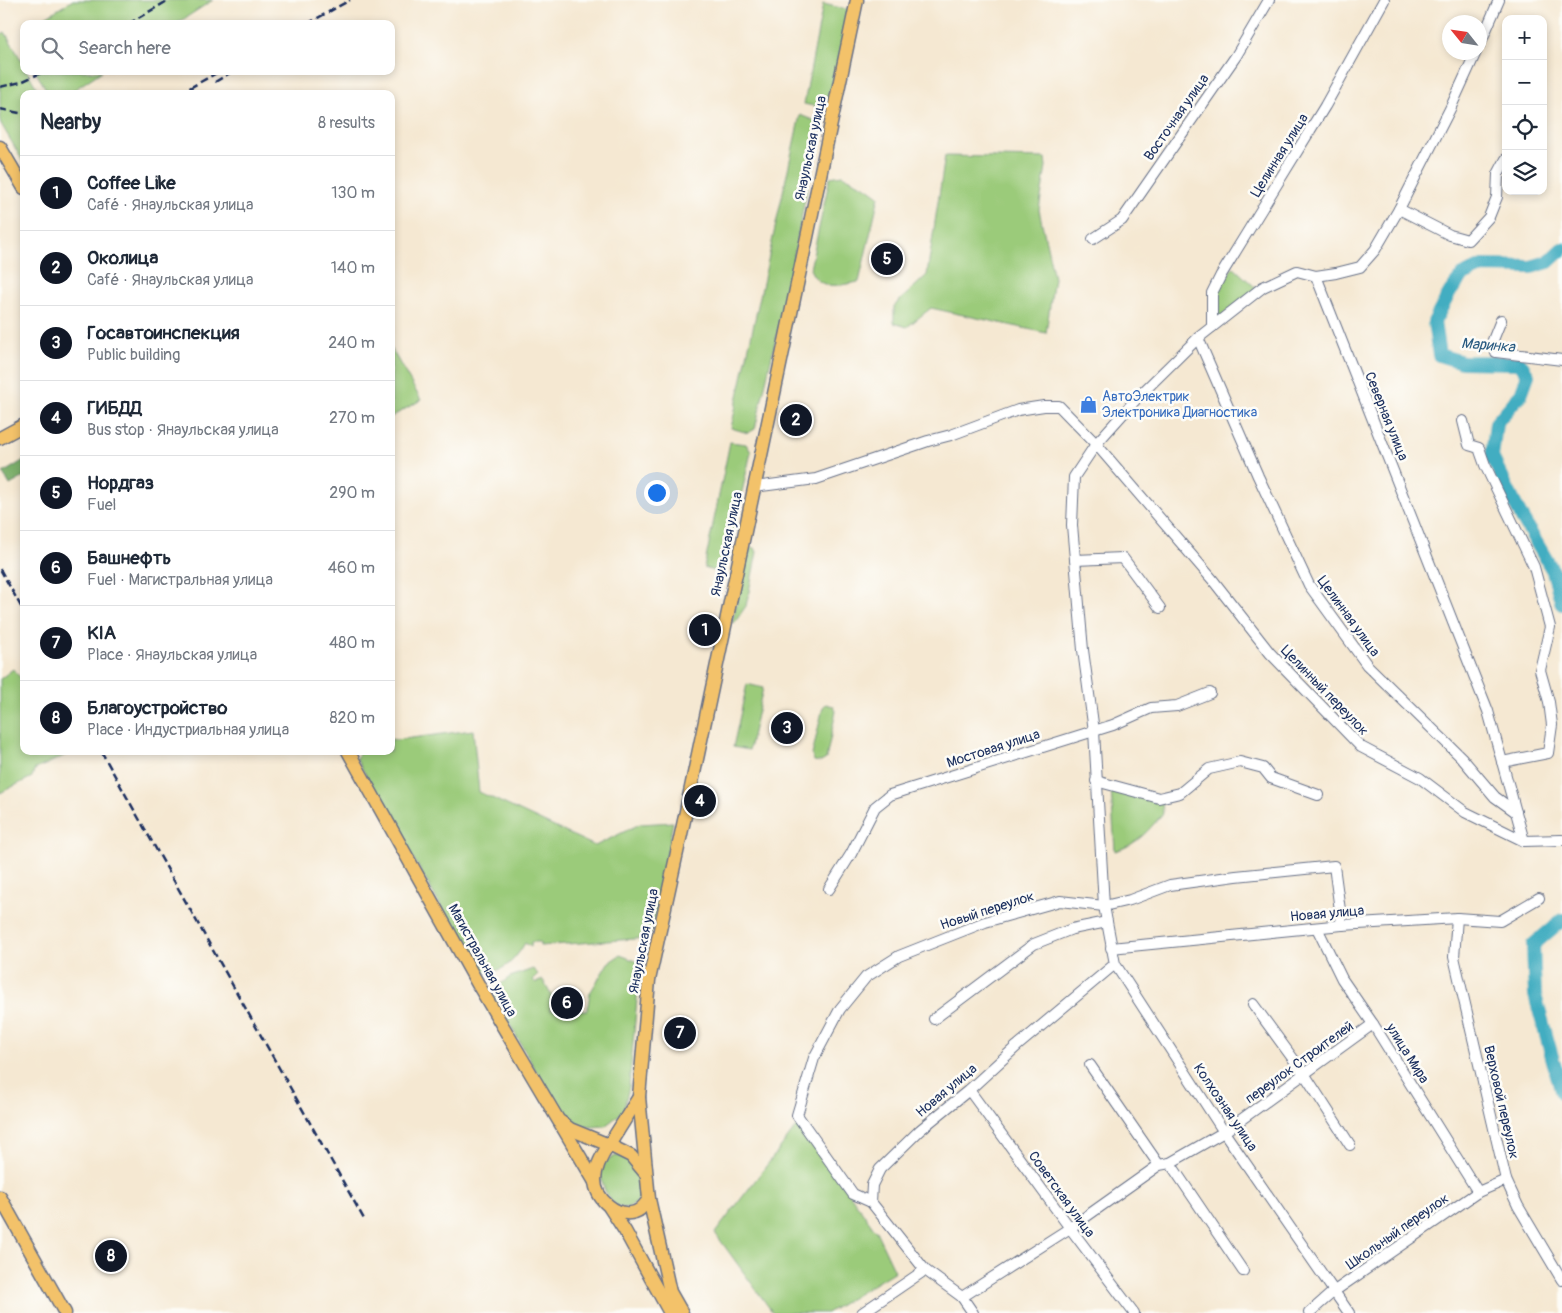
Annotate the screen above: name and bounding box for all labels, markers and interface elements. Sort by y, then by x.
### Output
north arrow [1442,15,1487,60]
map controls [1502,15,1547,195]
button: + [1502,15,1547,60]
search box [20,20,395,75]
icon: search [38,34,66,62]
text: Search here [78,36,171,60]
button: − [1502,60,1547,105]
street label: Восточная улица [1140,71,1213,164]
street label: Янаульская улица [791,94,830,202]
button: locate [1502,105,1547,150]
text: Nearby [40,109,101,136]
street label: Целинная улица [1247,110,1312,200]
text: 8 results [318,113,375,133]
button: layers [1502,150,1547,195]
text: Coffee Like [87,171,176,195]
text: 1 [53,183,59,203]
text: 130 m [331,183,375,203]
text: Café · Янаульская улица [87,195,253,215]
pin: 5 [871,240,903,278]
text: Околица [87,246,158,270]
text: 2 [52,258,60,278]
text: 140 m [331,258,375,278]
text: Café · Янаульская улица [87,270,253,290]
text: Госавтоинспекция [87,321,240,345]
text: 3 [52,333,60,353]
text: 240 m [328,333,375,353]
water label: Маринка [1461,334,1516,357]
text: Public building [87,345,180,365]
street label: Северная улица [1361,369,1412,463]
place label: АвтоЭлектрик Электроника Диагностика [1102,388,1257,421]
shop icon: АвтоЭлектрик Электроника Диагностика [1078,394,1098,414]
text: ГИБДД [87,396,142,420]
pin: 2 [780,401,812,439]
text: 4 [51,408,61,428]
text: 270 m [329,408,375,428]
text: Bus stop · Янаульская улица [87,420,279,440]
text: Нордгаз [87,471,154,495]
your location [644,480,670,506]
text: 5 [52,483,60,503]
text: 290 m [329,483,375,503]
street label: Янаульская улица [707,490,746,598]
text: Fuel [87,495,116,515]
text: Башнефть [87,546,171,570]
text: 6 [51,558,61,578]
text: 460 m [328,558,375,578]
text: Fuel · Магистральная улица [87,570,273,590]
street label: Целинная улица [1314,573,1384,660]
pin: 1 [689,611,721,649]
text: KIA [87,621,116,645]
text: 7 [52,633,60,653]
text: 480 m [329,633,375,653]
street label: Целинный переулок [1277,642,1372,739]
text: Place · Янаульская улица [87,645,257,665]
text: Благоустройство [87,696,227,720]
text: 8 [52,708,60,728]
text: 820 m [329,708,375,728]
pin: 3 [771,709,803,747]
text: Place · Индустриальная улица [87,720,289,740]
street label: Мостовая улица [944,725,1042,772]
pin: 4 [684,782,716,820]
street label: Янаульская улица [625,887,662,995]
street label: Новый переулок [938,887,1036,934]
street label: Магистральная улица [445,901,521,1020]
street label: Новая улица [1289,902,1365,925]
pin: 6 [551,984,583,1022]
pin: 7 [664,1014,696,1052]
street label: переулок Строителей [1242,1017,1357,1107]
street label: улица Мира [1382,1019,1433,1086]
street label: Верховой переулок [1480,1044,1523,1160]
street label: Новая улица [912,1060,980,1121]
street label: Колхозная улица [1190,1060,1261,1154]
street label: Советская улица [1025,1148,1099,1241]
street label: Школьный переулок [1343,1190,1452,1273]
pin: 8 [95,1237,127,1275]

